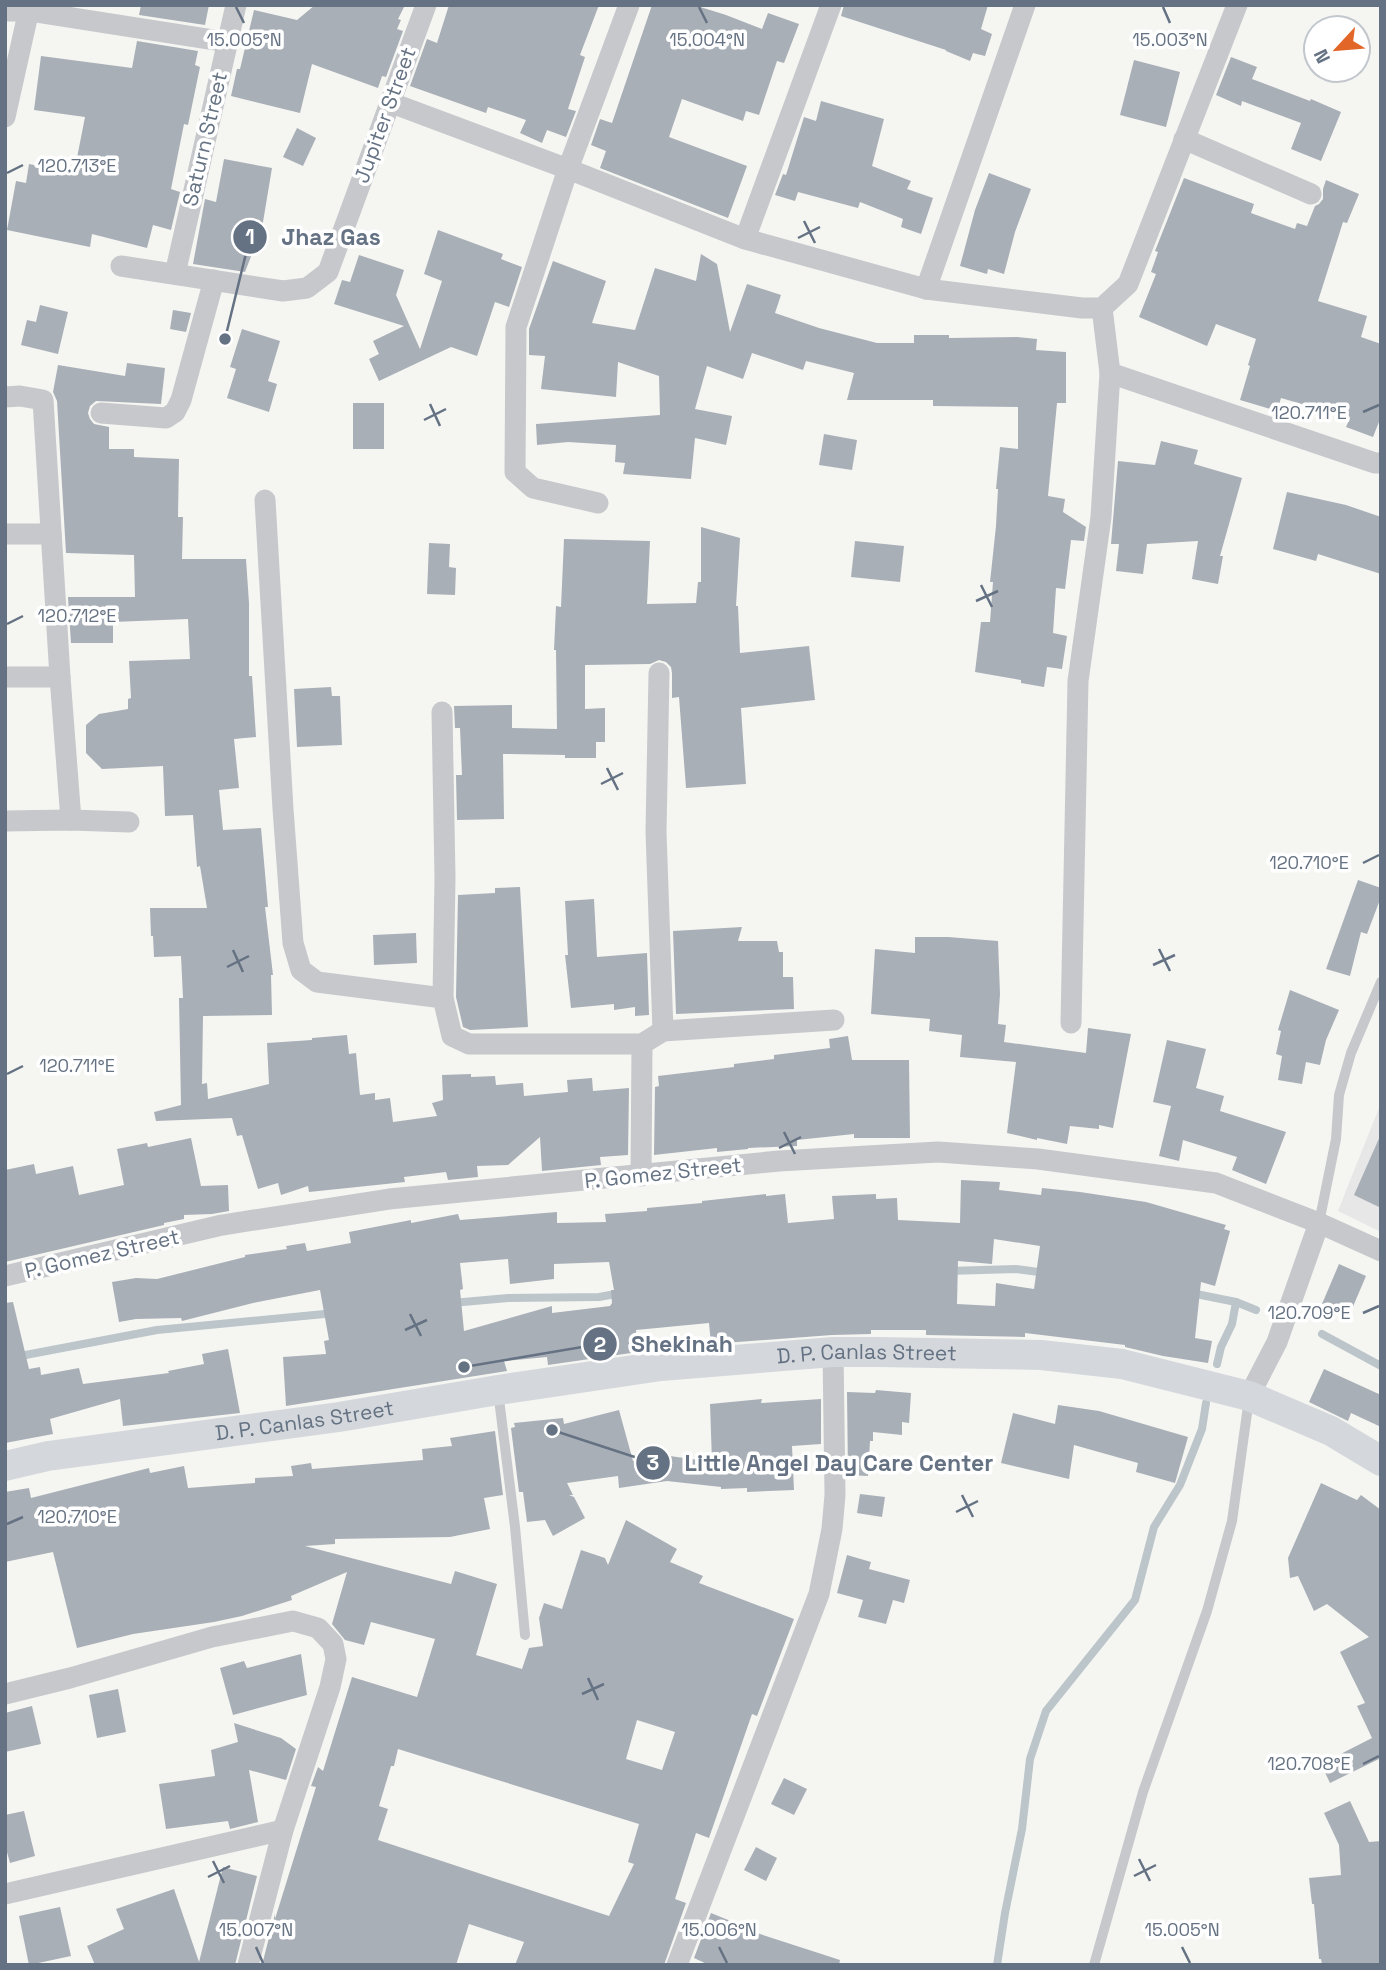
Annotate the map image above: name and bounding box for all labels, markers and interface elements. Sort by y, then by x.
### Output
north arrow [1302,14,1372,84]
text: 15.005°N [206,28,282,51]
text: 15.004°N [669,28,745,51]
text: 15.003°N [1132,28,1208,51]
street label: Jupiter Street [347,43,422,186]
text: N [1308,45,1336,67]
street label: Saturn Street [176,69,233,209]
text: 120.713°E [38,154,116,177]
callout: Jhaz Gas [233,215,395,259]
text: Jhaz Gas [281,222,381,252]
text: 1 [245,223,255,250]
text: 120.711°E [1271,401,1347,424]
text: 120.712°E [38,604,116,627]
text: 120.710°E [1269,851,1349,874]
text: 120.711°E [39,1054,115,1077]
street label: P. Gomez Street [583,1151,743,1194]
street label: P. Gomez Street [22,1223,182,1284]
text: 120.709°E [1267,1301,1351,1324]
callout: Shekinah [582,1322,747,1366]
text: Shekinah [631,1329,733,1359]
text: 2 [594,1331,606,1358]
street label: D. P. Canlas Street [776,1338,957,1370]
street label: D. P. Canlas Street [213,1394,396,1446]
callout: Little Angel Day Care Center [635,1441,1007,1485]
text: Little Angel Day Care Center [685,1448,993,1478]
text: 3 [647,1449,659,1476]
text: 120.710°E [37,1505,117,1528]
text: 120.708°E [1267,1752,1351,1775]
text: 15.007°N [219,1918,293,1941]
text: 15.006°N [681,1918,757,1941]
text: 15.005°N [1144,1918,1220,1941]

